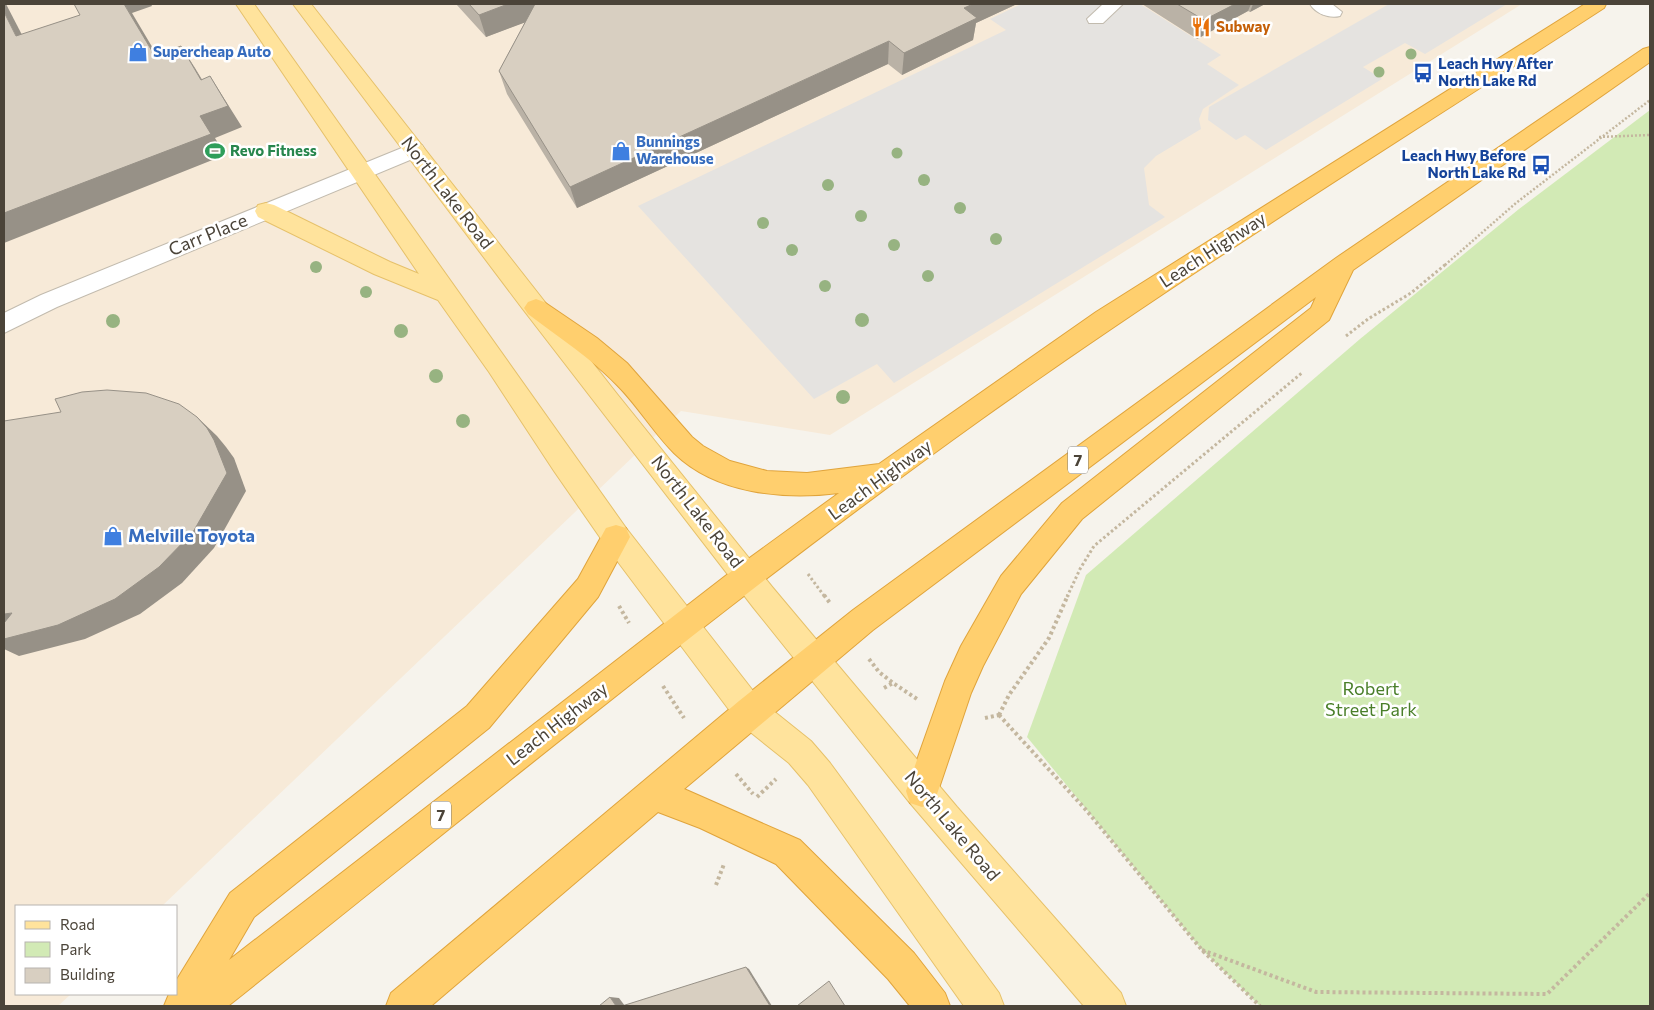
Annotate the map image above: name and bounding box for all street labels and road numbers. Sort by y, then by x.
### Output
street label: North Lake Road [397,132,499,253]
street label: Leach Highway [1155,207,1270,292]
street label: Carr Place [165,208,250,260]
street label: Leach Highway [823,434,935,524]
road number: 7 [1068,446,1088,474]
street label: North Lake Road [647,451,749,572]
street label: Leach Highway [501,677,611,770]
street label: North Lake Road [900,766,1005,885]
road number: 7 [431,802,451,828]

